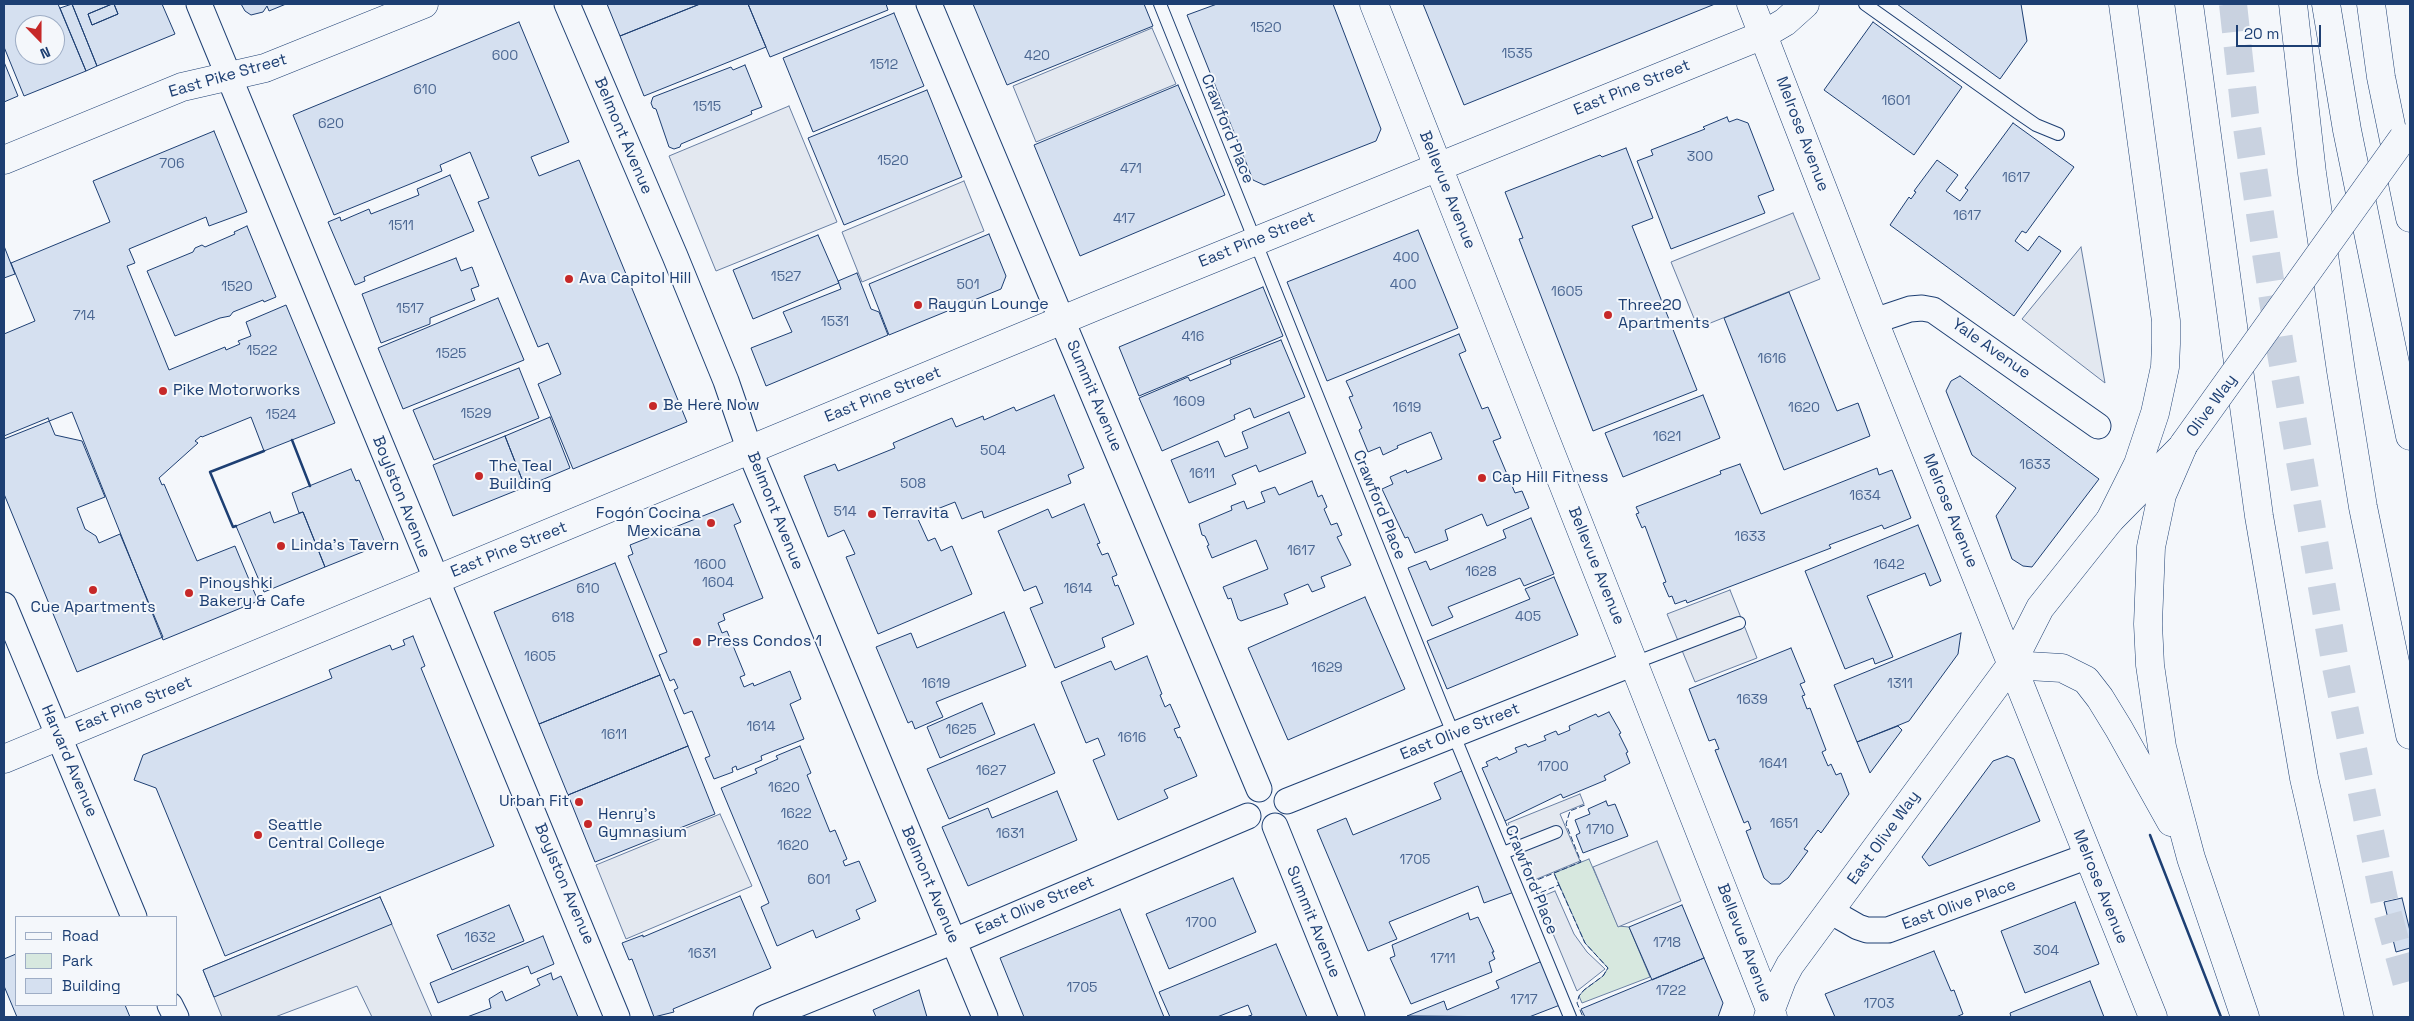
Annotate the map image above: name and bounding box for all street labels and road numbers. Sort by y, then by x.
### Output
street label: East Pike Street [167,50,289,102]
street label: East Pine Street [1571,56,1693,120]
street label: Crawford Place [1196,72,1258,186]
street label: Melrose Avenue [1771,74,1833,194]
street label: Belmont Avenue [590,75,656,197]
street label: Bellevue Avenue [1415,128,1479,252]
street label: East Pine Street [1196,208,1318,272]
street label: Yale Avenue [1948,315,2034,383]
street label: Summit Avenue [1062,337,1126,455]
street label: East Pine Street [822,363,944,427]
street label: Olive Way [2183,371,2241,441]
street label: Boylston Avenue [368,433,434,561]
street label: Crawford Place [1348,448,1410,562]
street label: Belmont Avenue [743,449,807,573]
street label: Melrose Avenue [1918,451,1982,571]
street label: Bellevue Avenue [1564,504,1628,628]
street label: East Pine Street [448,518,570,582]
street label: East Pine Street [73,673,195,737]
street label: East Olive Street [1397,699,1523,765]
street label: Harvard Avenue [37,702,101,820]
street label: East Olive Way [1844,787,1924,889]
street label: Boylston Avenue [530,821,598,947]
street label: Crawford Place [1500,823,1562,937]
street label: Belmont Avenue [897,824,963,946]
street label: Melrose Avenue [2068,827,2132,947]
street label: Summit Avenue [1282,863,1344,981]
street label: East Olive Street [973,872,1097,940]
street label: East Olive Place [1899,875,2019,935]
street label: Bellevue Avenue [1713,881,1775,1005]

